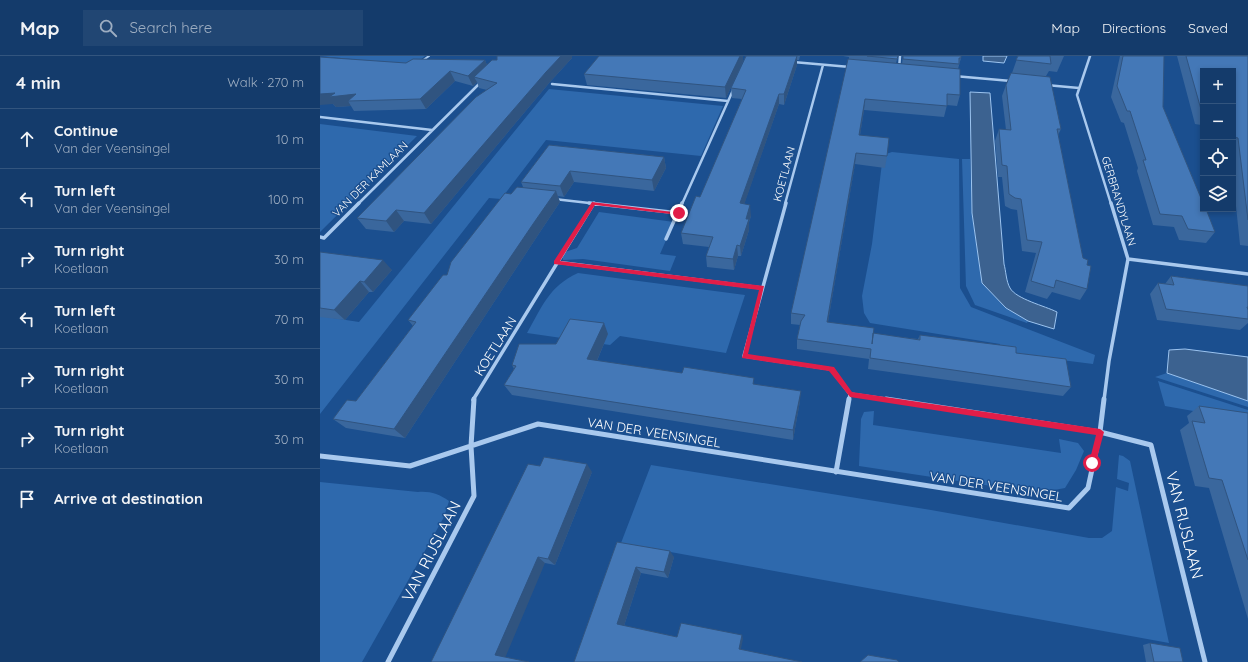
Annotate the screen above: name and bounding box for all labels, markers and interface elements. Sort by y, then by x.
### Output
search box [83,10,363,46]
text: Map [20,16,59,40]
icon: search [97,17,119,39]
text: Search here [129,18,212,37]
text: Map [1051,19,1080,37]
text: Directions [1102,19,1166,37]
text: Saved [1188,19,1228,37]
map controls [1200,68,1236,212]
button: + [1200,68,1236,104]
text: 4 min [16,72,61,93]
text: Walk · 270 m [227,74,304,90]
button: − [1200,104,1236,140]
text: Continue [54,121,118,140]
icon: ahead [16,128,38,150]
text: 10 m [276,131,304,147]
street label: VAN DER KAMLAAN [329,138,411,220]
text: Van der Veensingel [54,140,170,156]
button: locate [1200,140,1236,176]
street label: KOETLAAN [770,145,798,203]
street label: GERBRANDYLAAN [1099,155,1139,247]
button: layers [1200,176,1236,212]
text: Turn left [54,181,116,200]
icon: left [16,188,38,210]
text: 100 m [268,191,304,207]
text: Van der Veensingel [54,200,170,216]
route end [670,204,688,222]
text: Turn right [54,241,125,260]
icon: right [16,248,38,270]
text: 30 m [274,251,304,267]
text: Koetlaan [54,260,109,276]
text: Turn left [54,301,116,320]
icon: left [16,308,38,330]
text: 70 m [274,311,304,327]
street label: KOETLAAN [471,313,519,379]
text: Koetlaan [54,320,109,336]
text: Turn right [54,361,125,380]
icon: right [16,368,38,390]
text: 30 m [274,371,304,387]
text: Koetlaan [54,380,109,396]
street label: VAN DER VEENSINGEL [586,414,722,450]
text: Turn right [54,421,125,440]
icon: right [16,428,38,450]
text: 30 m [274,431,304,447]
text: Koetlaan [54,440,109,456]
route start [1083,454,1101,472]
street label: VAN DER VEENSINGEL [928,468,1064,504]
street label: VAN RIJSLAAN [1162,469,1208,581]
icon: arrive [16,488,38,510]
text: Arrive at destination [54,489,203,508]
street label: VAN RIJSLAAN [397,497,465,605]

